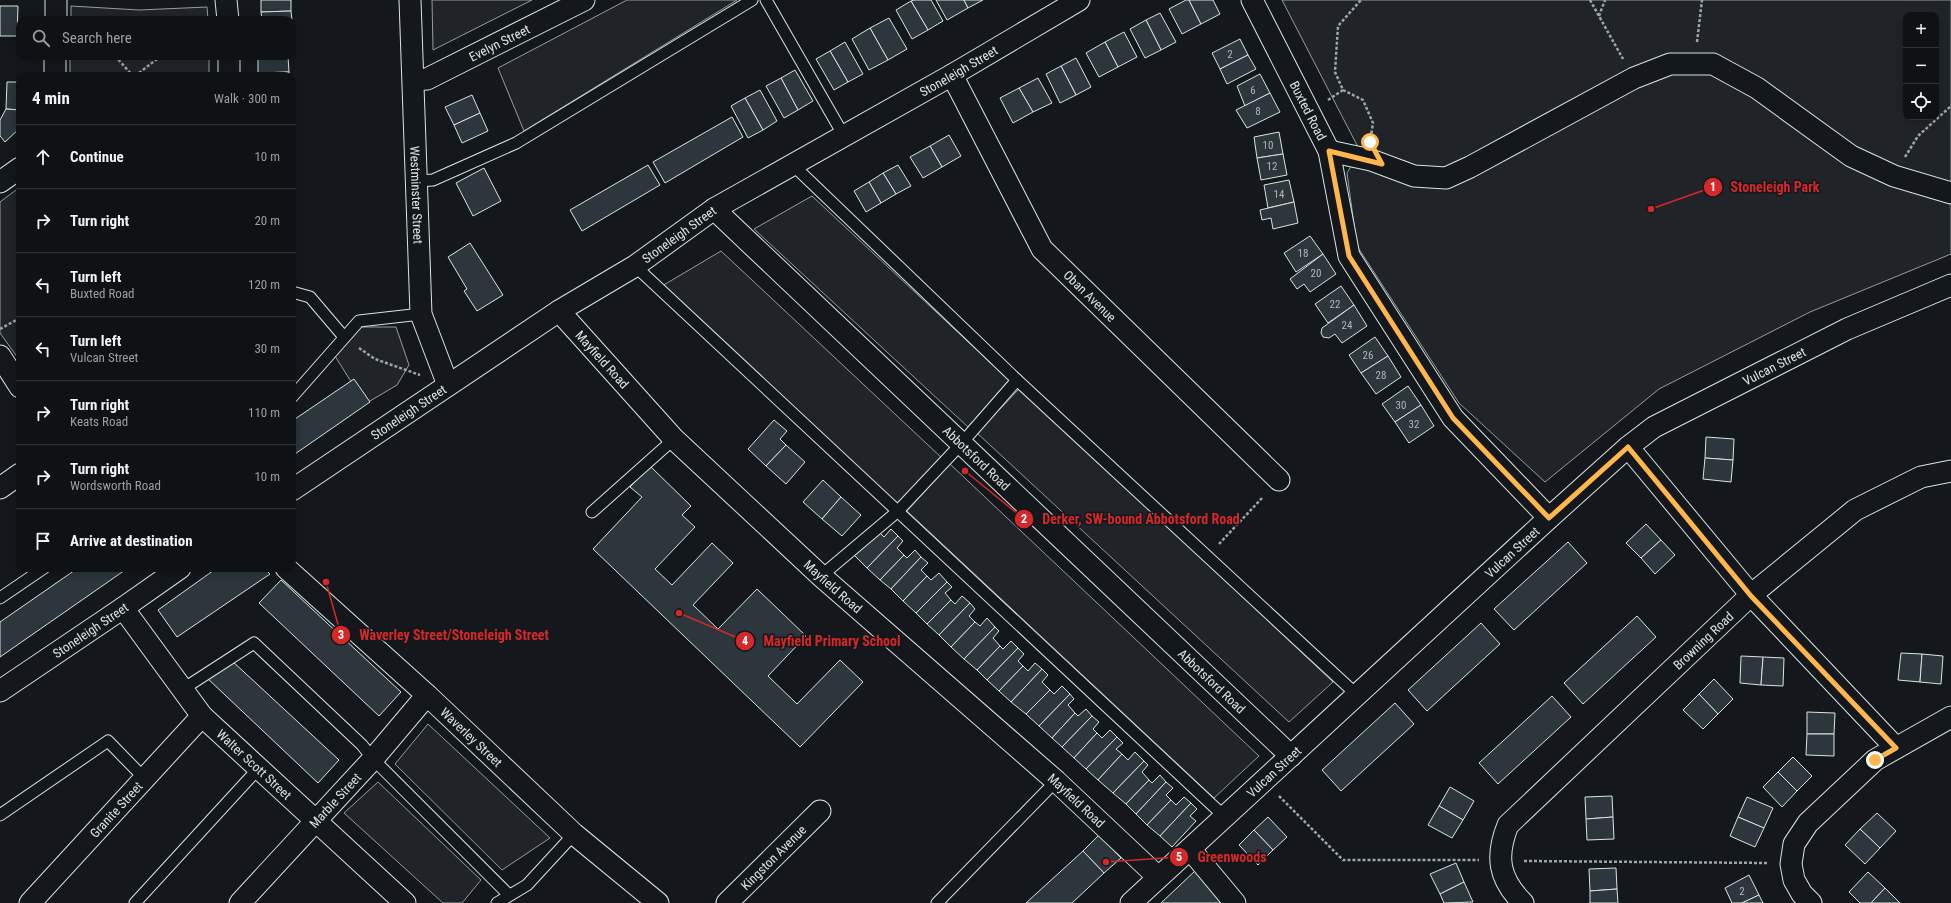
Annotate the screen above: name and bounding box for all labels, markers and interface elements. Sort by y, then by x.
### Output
map controls [1903,12,1939,120]
button: + [1903,12,1939,48]
search box [16,16,296,60]
street label: Evelyn Street [466,21,532,64]
icon: search [30,27,52,49]
text: Search here [62,29,132,47]
street label: Stoneleigh Street [917,42,1000,99]
house number: 2 [1227,48,1233,61]
button: − [1903,48,1939,84]
street label: Buxted Road [1287,78,1330,143]
house number: 6 [1250,84,1256,97]
button: locate [1903,84,1939,120]
text: 4 min [32,88,70,108]
text: Walk · 300 m [214,91,280,106]
house number: 8 [1255,105,1261,118]
route start [1361,133,1379,151]
house number: 10 [1263,139,1273,152]
icon: ahead [32,146,54,168]
street label: Westminster Street [408,146,426,244]
text: Continue [70,148,124,166]
text: 10 m [254,149,280,164]
house number: 12 [1267,160,1277,173]
callout: Stoneleigh Park [1703,174,1828,200]
text: Stoneleigh Park [1731,179,1820,195]
text: 1 [1710,180,1716,194]
house number: 14 [1274,188,1285,201]
street label: Stoneleigh Street [639,202,719,266]
icon: right [32,210,54,232]
text: Turn right [70,212,129,230]
text: 20 m [254,213,280,228]
house number: 18 [1298,247,1308,260]
street label: Oban Avenue [1061,267,1119,325]
house number: 20 [1311,267,1321,280]
text: Turn left [70,268,121,286]
icon: left [32,274,54,296]
text: 120 m [248,277,280,292]
text: Buxted Road [70,286,135,301]
house number: 22 [1330,298,1340,311]
house number: 24 [1342,319,1353,332]
street label: Mayfield Road [573,327,632,391]
text: Turn left [70,332,121,350]
icon: left [32,338,54,360]
text: 30 m [254,341,280,356]
street label: Vulcan Street [1740,344,1808,388]
house number: 26 [1363,349,1373,362]
text: Vulcan Street [70,350,138,365]
house number: 28 [1376,369,1386,382]
street label: Stoneleigh Street [368,381,449,443]
text: Turn right [70,396,129,414]
house number: 30 [1396,399,1406,412]
icon: right [32,402,54,424]
text: 110 m [248,405,280,420]
text: Keats Road [70,414,128,429]
house number: 32 [1409,418,1419,431]
street label: Abbotsford Road [940,423,1013,493]
text: Turn right [70,460,129,478]
icon: right [32,466,54,488]
text: 10 m [254,469,280,484]
text: Wordsworth Road [70,478,161,493]
callout: Derker, SW-bound Abbotsford Road [1014,506,1248,532]
text: Derker, SW-bound Abbotsford Road [1042,511,1240,527]
text: 2 [1021,512,1027,526]
street label: Vulcan Street [1482,523,1542,581]
icon: arrive [32,530,54,552]
text: Arrive at destination [70,532,193,550]
street label: Mayfield Road [801,557,865,616]
street label: Stoneleigh Street [50,599,131,661]
street label: Browning Road [1670,609,1736,672]
callout: Waverley Street/Stoneleigh Street [331,622,556,648]
text: Waverley Street/Stoneleigh Street [359,627,549,643]
text: 3 [338,628,344,642]
callout: Mayfield Primary School [735,628,908,654]
text: Mayfield Primary School [763,633,901,649]
text: 4 [742,634,748,648]
street label: Abbotsford Road [1175,646,1248,716]
street label: Waverley Street [438,704,506,770]
street label: Walter Scott Street [214,726,295,802]
street label: Vulcan Street [1243,743,1304,800]
route end [1866,751,1884,769]
street label: Marble Street [306,770,364,831]
street label: Mayfield Road [1045,770,1108,831]
street label: Granite Street [87,778,145,840]
street label: Kingston Avenue [737,822,809,893]
callout: Greenwoods [1169,844,1274,870]
text: Greenwoods [1197,849,1267,865]
text: 5 [1176,850,1182,864]
house number: 2 [1739,885,1745,898]

